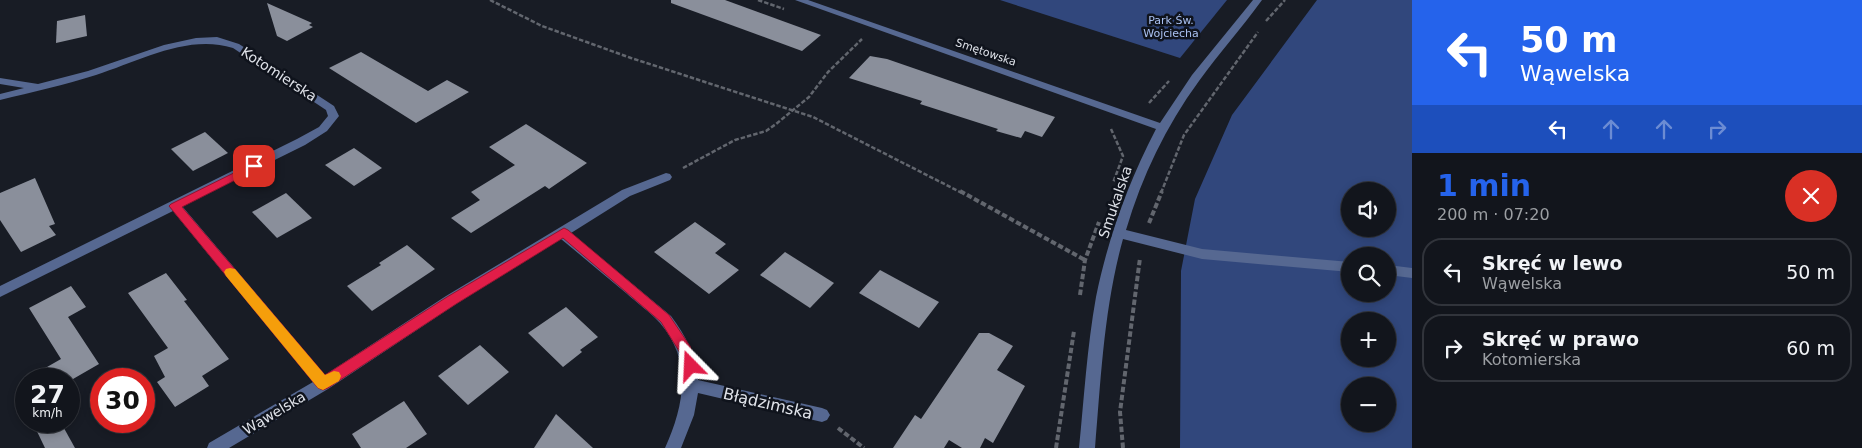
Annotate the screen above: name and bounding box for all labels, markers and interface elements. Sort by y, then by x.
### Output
park label: Park Św. Wojciecha [1143,14,1199,40]
icon: left [1437,20,1502,85]
text: 50 m [1520,20,1617,60]
street label: Smętowska [954,36,1018,69]
street label: Kotomierska [238,44,320,104]
text: Wąwelska [1520,61,1630,86]
icon: left [1544,115,1572,143]
icon: ahead [1597,115,1625,143]
icon: ahead [1650,115,1678,143]
icon: right [1703,115,1731,143]
pin [233,145,275,187]
icon: arrive [240,152,268,180]
street label: Smukalska [1095,164,1135,240]
text: 1 min [1437,168,1531,203]
button: close [1785,170,1837,222]
map controls [1341,182,1396,432]
button: sound [1341,182,1396,237]
text: 200 m · 07:20 [1437,205,1550,224]
button: search [1341,247,1396,302]
text: Skręć w lewo [1482,252,1623,274]
icon: left [1439,258,1467,286]
text: 50 m [1786,261,1835,283]
text: Wąwelska [1482,274,1562,293]
button: + [1341,312,1396,367]
text: Skręć w prawo [1482,328,1639,350]
icon: right [1439,334,1467,362]
text: 60 m [1786,337,1835,359]
position arrow [664,339,716,391]
text: Kotomierska [1482,350,1581,369]
speed limit sign: 30 [90,368,155,433]
button: − [1341,377,1396,432]
text: 27 [30,380,65,409]
street label: Błądzimska [721,384,814,423]
street label: Wąwelska [240,388,308,438]
text: km/h [32,406,63,420]

